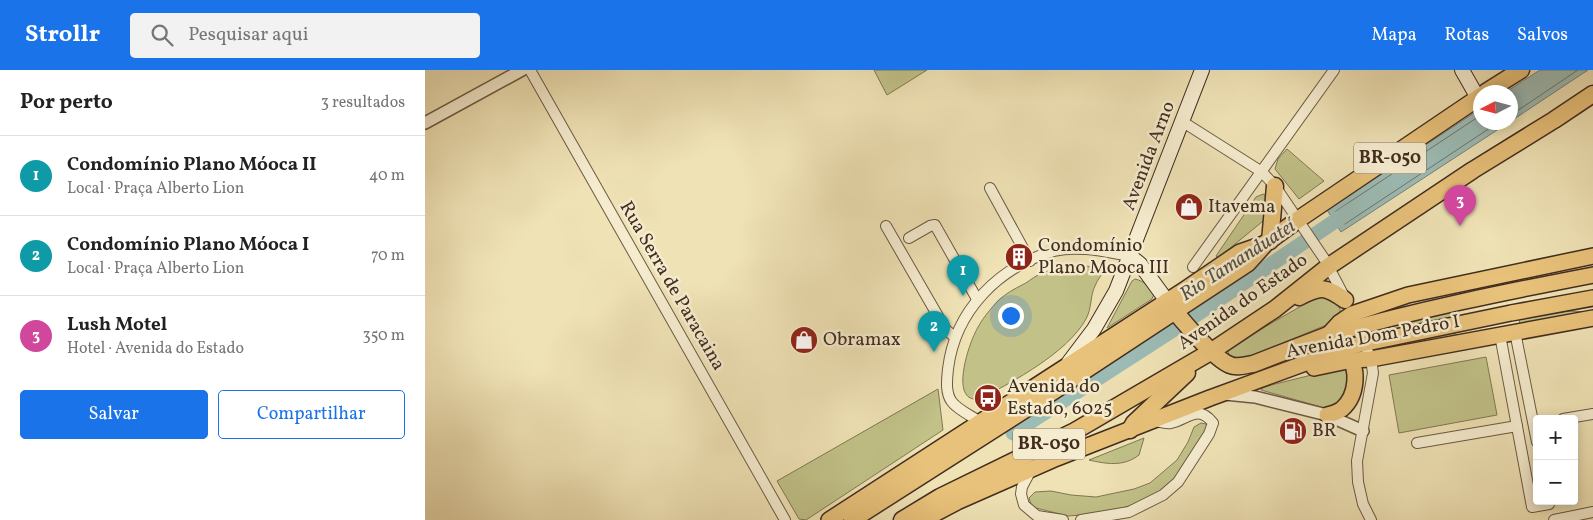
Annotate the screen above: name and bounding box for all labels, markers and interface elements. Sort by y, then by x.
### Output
search box [130,13,480,58]
text: Strollr [25,18,100,52]
icon: search [148,21,176,49]
text: Pesquisar aqui [188,22,308,48]
text: Mapa [1372,23,1417,48]
text: Rotas [1445,23,1489,48]
text: Salvos [1517,23,1568,48]
north arrow [1473,85,1518,130]
text: Por perto [20,88,113,117]
text: 3 resultados [321,92,405,114]
street label: Avenida Arno [1116,98,1182,214]
road number: BR-050 [1354,143,1426,174]
text: Condomínio Plano Móoca II [67,152,316,178]
text: 1 [33,165,39,187]
text: 40 m [369,165,405,187]
text: Local · Praça Alberto Lion [67,178,244,200]
pin: 3 [1444,185,1476,226]
shop icon: Itavema [1174,192,1204,222]
place label: Itavema [1208,194,1275,220]
street label: Rua Serra de Paracaina [613,197,731,375]
water label: Rio Tamanduateí [1175,212,1303,309]
text: Condomínio Plano Móoca I [67,232,309,258]
place label: Condomínio Plano Mooca III [1038,233,1169,281]
building icon: Condomínio Plano Mooca III [1004,242,1034,272]
text: 2 [32,245,40,267]
text: 70 m [371,245,405,267]
street label: Avenida do Estado [1173,247,1313,357]
pin: 1 [947,255,979,296]
text: Local · Praça Alberto Lion [67,258,244,280]
your location [998,303,1024,329]
street label: Avenida Dom Pedro I [1284,309,1462,365]
pin: 2 [918,311,950,352]
text: Lush Motel [67,312,167,338]
text: 3 [32,325,40,347]
text: 350 m [362,325,405,347]
shop icon: Obramax [789,325,819,355]
place label: Obramax [823,327,901,353]
text: Hotel · Avenida do Estado [67,338,244,360]
place label: Avenida do Estado, 6025 [1007,374,1112,422]
bus stop icon: Avenida do Estado, 6025 [973,383,1003,413]
button: Salvar [20,390,208,439]
button: Compartilhar [218,390,405,439]
map controls [1533,415,1578,505]
button: + [1533,415,1578,460]
fuel station icon: BR [1278,416,1308,446]
place label: BR [1312,418,1337,444]
road number: BR-050 [1013,428,1085,459]
button: − [1533,460,1578,505]

